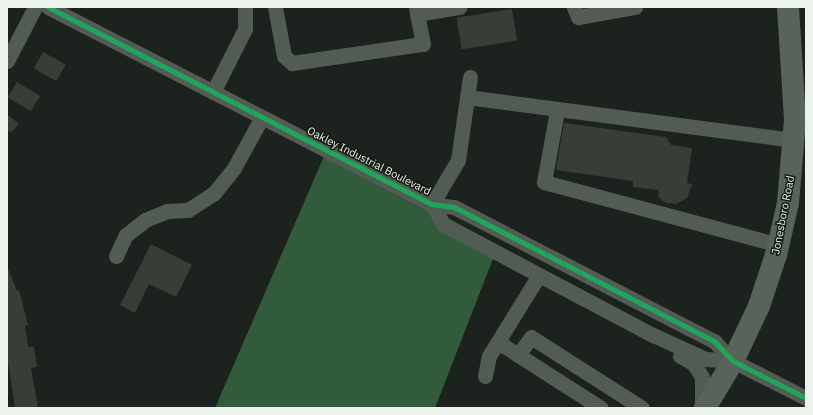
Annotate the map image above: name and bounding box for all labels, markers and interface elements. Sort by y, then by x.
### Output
street label: Oakley Industrial Boulevard [305,124,433,198]
street label: Jonesboro Road [769,174,797,256]

